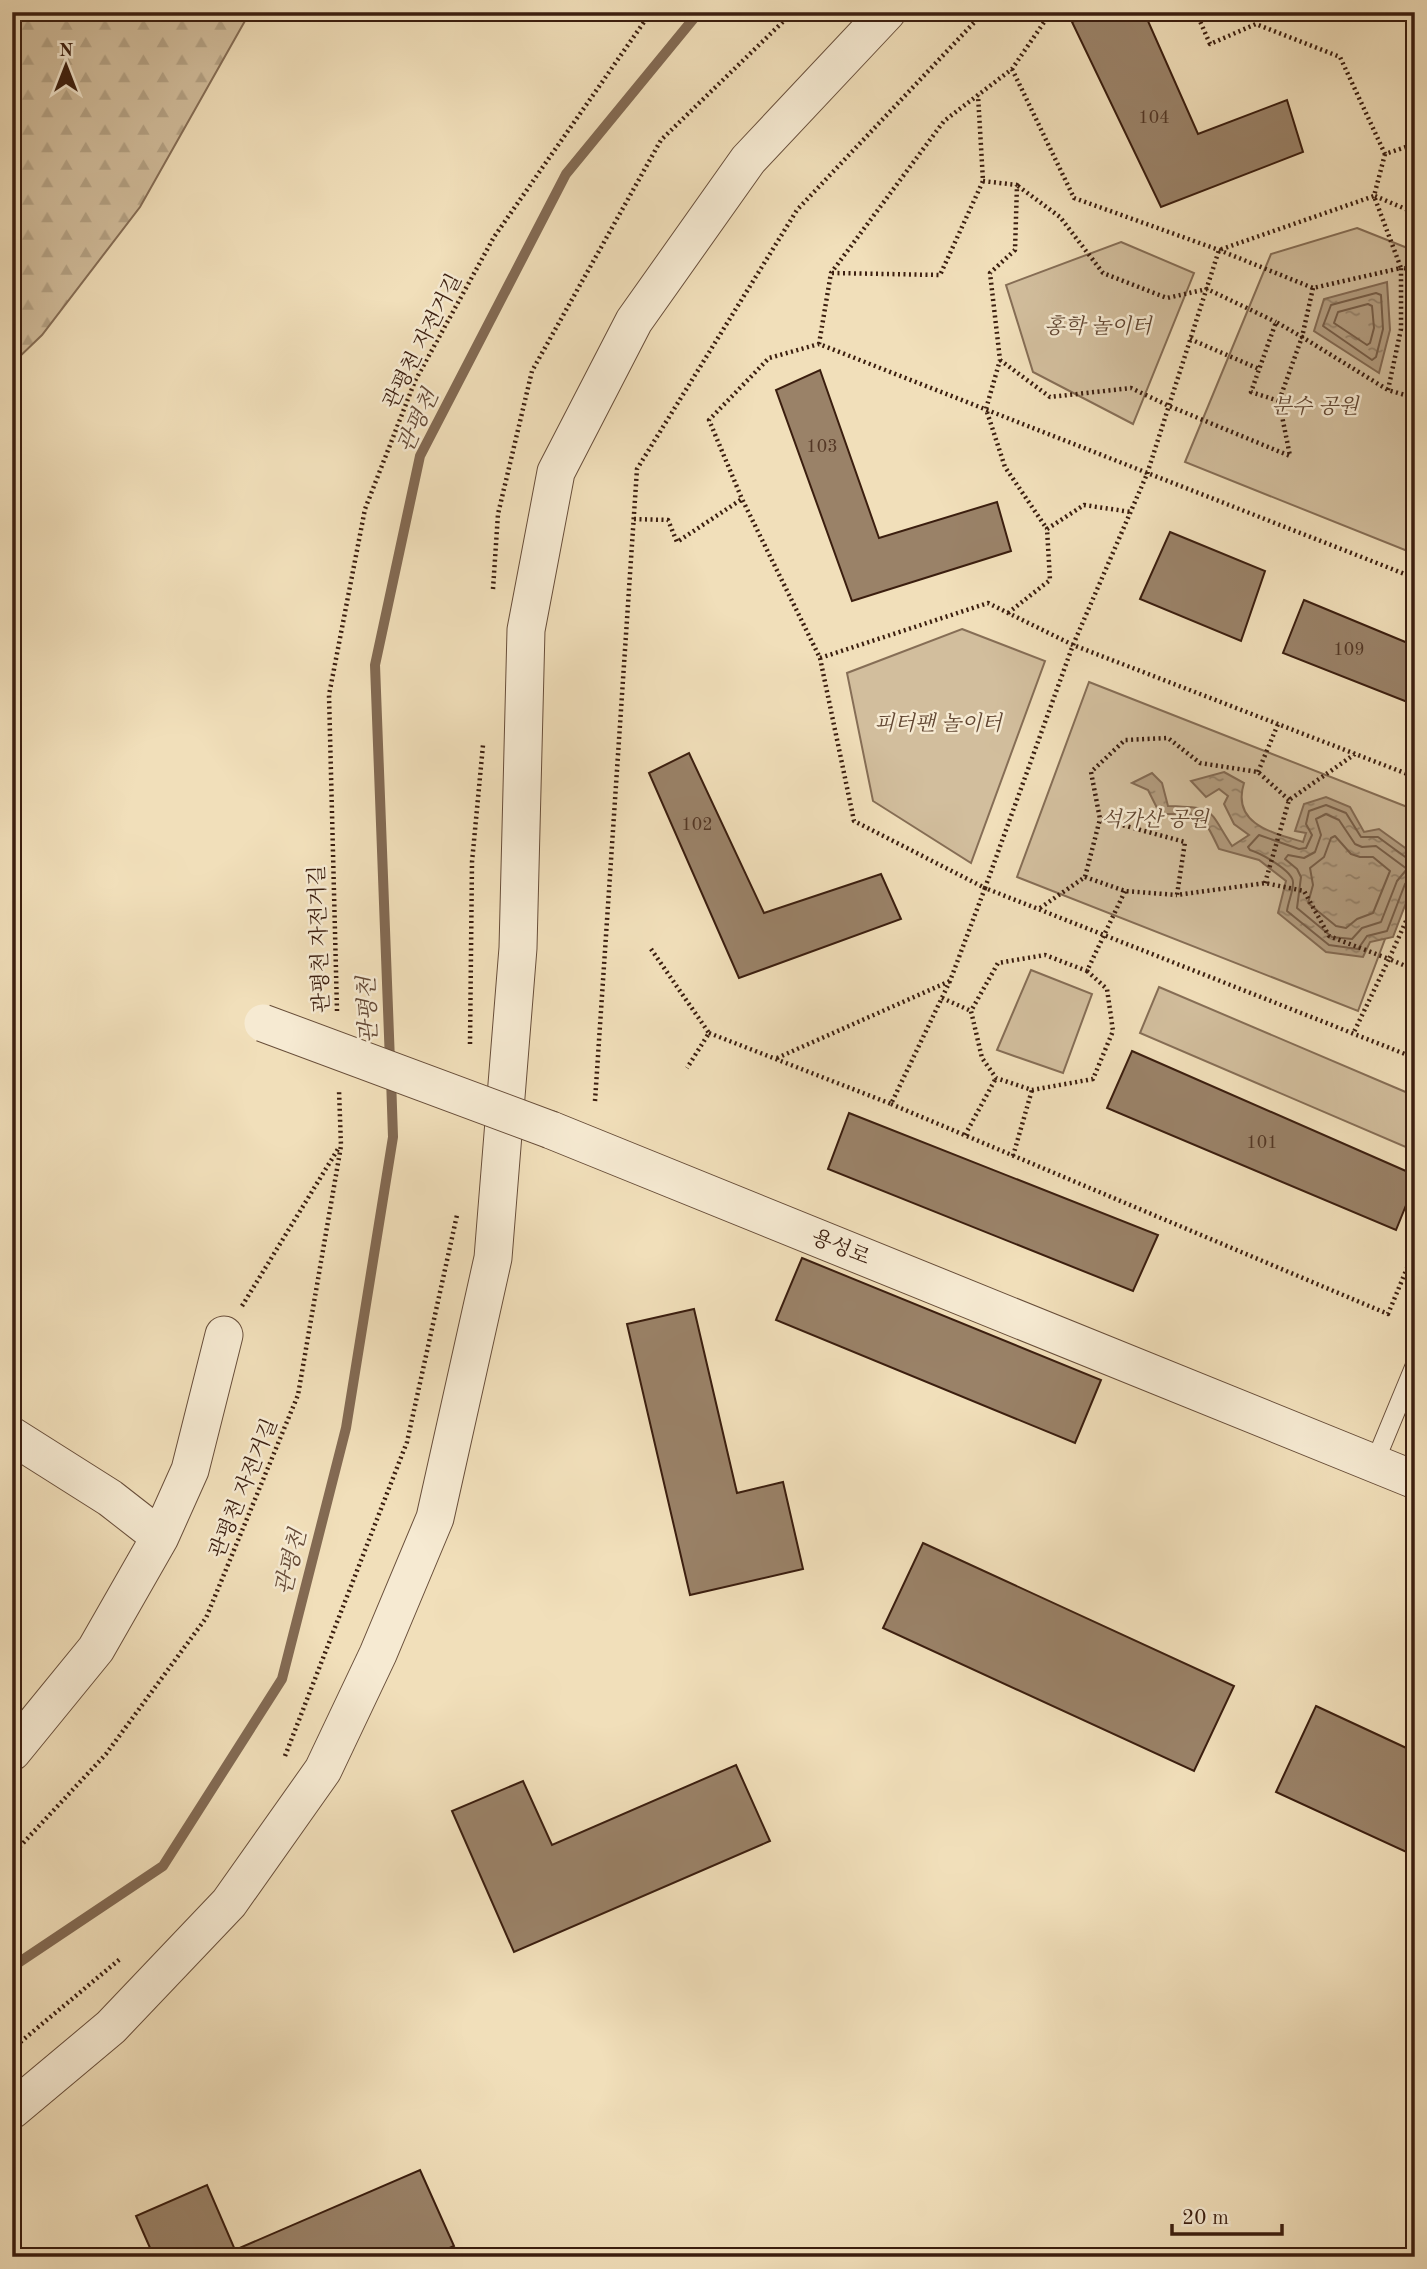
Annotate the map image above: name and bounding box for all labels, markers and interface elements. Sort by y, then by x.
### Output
north arrow [32,32,102,102]
text: N [59,42,74,61]
house number: 104 [1138,109,1170,127]
street label: 관평천 자전거길 [379,270,466,412]
park label: 홍학 놀이터 [1044,315,1153,338]
water label: 관평천 [392,384,444,457]
park label: 분수 공원 [1271,395,1360,418]
house number: 103 [806,438,838,456]
house number: 109 [1333,641,1365,659]
park label: 피터팬 놀이터 [874,712,1004,735]
park label: 석가산 공원 [1101,808,1210,831]
house number: 102 [681,816,713,834]
street label: 관평천 자전거길 [305,865,334,1013]
water label: 관평천 [354,974,381,1044]
house number: 101 [1246,1134,1278,1152]
street label: 용성로 [808,1225,873,1270]
street label: 관평천 자전거길 [205,1415,282,1561]
water label: 관평천 [270,1525,311,1597]
scale bar [1172,2192,1282,2236]
text: 20 m [1182,2208,1229,2229]

